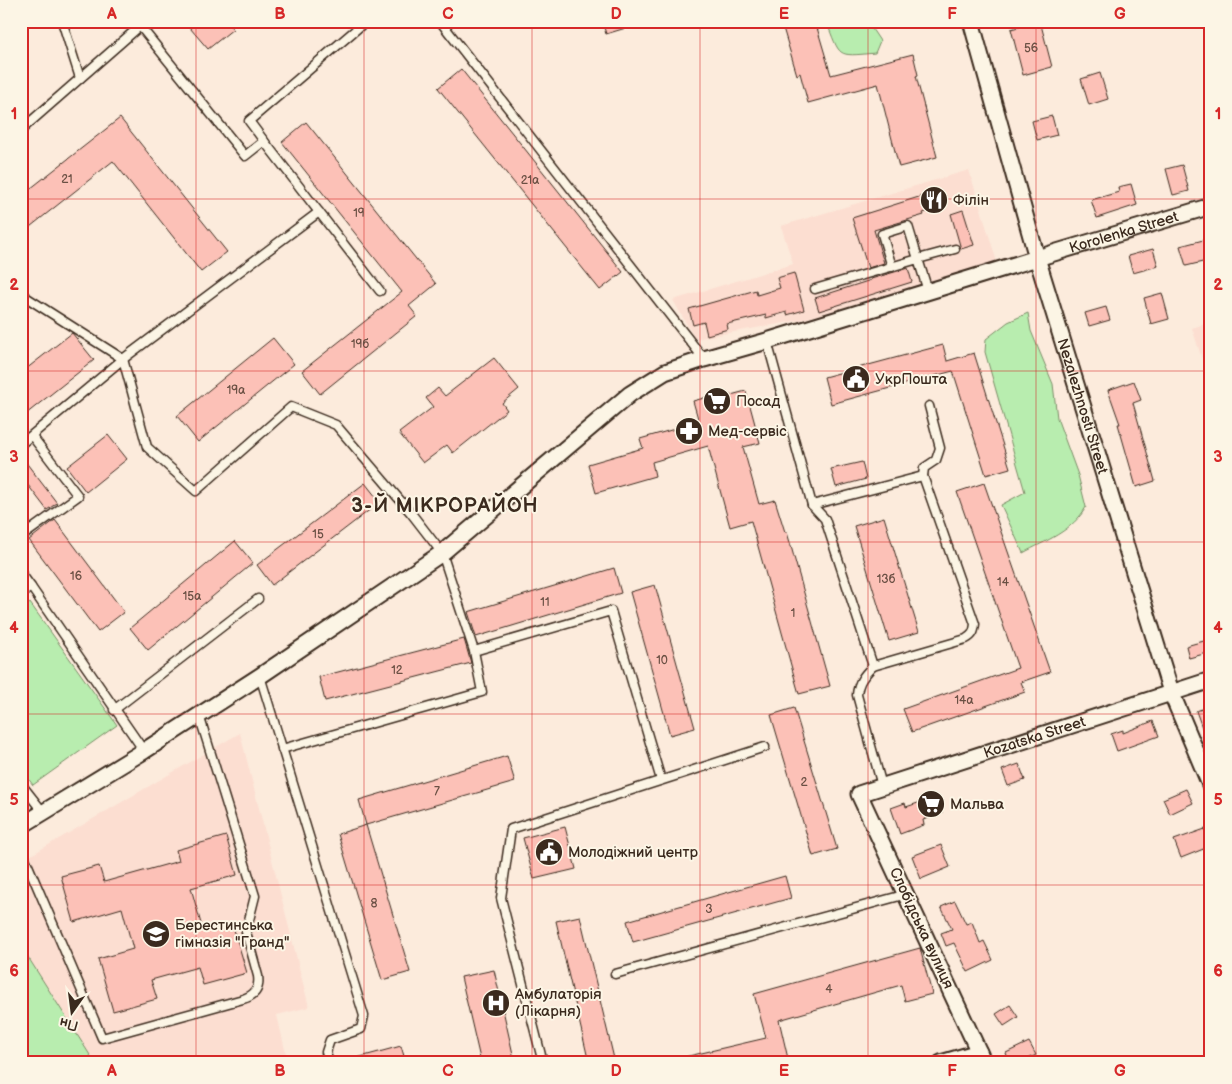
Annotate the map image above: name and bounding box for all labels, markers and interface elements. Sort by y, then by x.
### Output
text: A [106,5,117,24]
text: B [274,5,286,24]
text: C [442,5,454,24]
text: D [610,5,622,24]
text: E [779,5,789,24]
text: F [947,5,957,24]
text: G [1114,5,1126,24]
house number: 56 [1024,41,1038,56]
text: 1 [11,105,17,124]
text: 1 [1215,105,1221,124]
house number: 21 [61,172,73,187]
house number: 21а [521,173,539,188]
restaurant icon: Філін [919,185,949,215]
place label: Філін [953,191,989,210]
house number: 19 [353,206,365,221]
street label: Korolenka Street [1067,207,1181,258]
text: 2 [9,276,19,295]
text: 2 [1213,276,1223,295]
street label: Nezalezhnosti Street [1052,336,1112,477]
house number: 19б [351,337,370,352]
public building icon: УкрПошта [841,364,871,394]
place label: УкрПошта [875,370,948,389]
house number: 19а [227,383,245,398]
supermarket icon: Посад [702,386,732,416]
place label: Посад [736,392,780,411]
pharmacy icon: Мед-сервіс [674,416,704,446]
place label: Мед-сервіс [708,422,787,441]
text: 3 [9,448,19,467]
text: 3 [1213,448,1223,467]
district label: 3-Й МІКРОРАЙОН [351,492,539,518]
house number: 15 [312,527,324,542]
house number: 16 [70,569,82,584]
house number: 13б [877,572,896,587]
house number: 14 [997,575,1010,590]
house number: 15а [183,589,201,604]
house number: 11 [540,595,550,610]
house number: 1 [791,606,795,621]
text: 4 [9,619,19,638]
text: 4 [1213,619,1223,638]
house number: 10 [656,653,668,668]
house number: 12 [391,663,403,678]
house number: 14а [954,693,974,708]
street label: Kozatska Street [981,712,1088,763]
house number: 2 [800,775,808,790]
house number: 7 [434,784,440,799]
supermarket icon: Мальва [916,789,946,819]
text: 5 [9,791,19,810]
text: 5 [1213,791,1223,810]
place label: Мальва [950,795,1004,814]
public building icon: Молодіжний центр [534,837,564,867]
place label: Молодіжний центр [568,843,699,862]
street label: Слобідська вулиця [885,864,958,992]
house number: 8 [371,896,378,911]
house number: 3 [705,902,713,917]
place label: Берестинська гімназія "Гранд" [175,916,289,952]
school or university icon: Берестинська гімназія "Гранд" [141,919,171,949]
text: 6 [9,962,19,981]
text: 6 [1213,962,1223,981]
house number: 4 [825,982,833,997]
place label: Амбулаторія (Лікарня) [514,985,601,1021]
north arrow [48,986,98,1036]
hospital icon: Амбулаторія (Лікарня) [481,988,511,1018]
text: Пн [58,1014,80,1035]
text: A [106,1062,117,1081]
text: B [274,1062,286,1081]
text: C [442,1062,454,1081]
text: D [610,1062,622,1081]
text: E [779,1062,789,1081]
text: F [947,1062,957,1081]
text: G [1114,1062,1126,1081]

